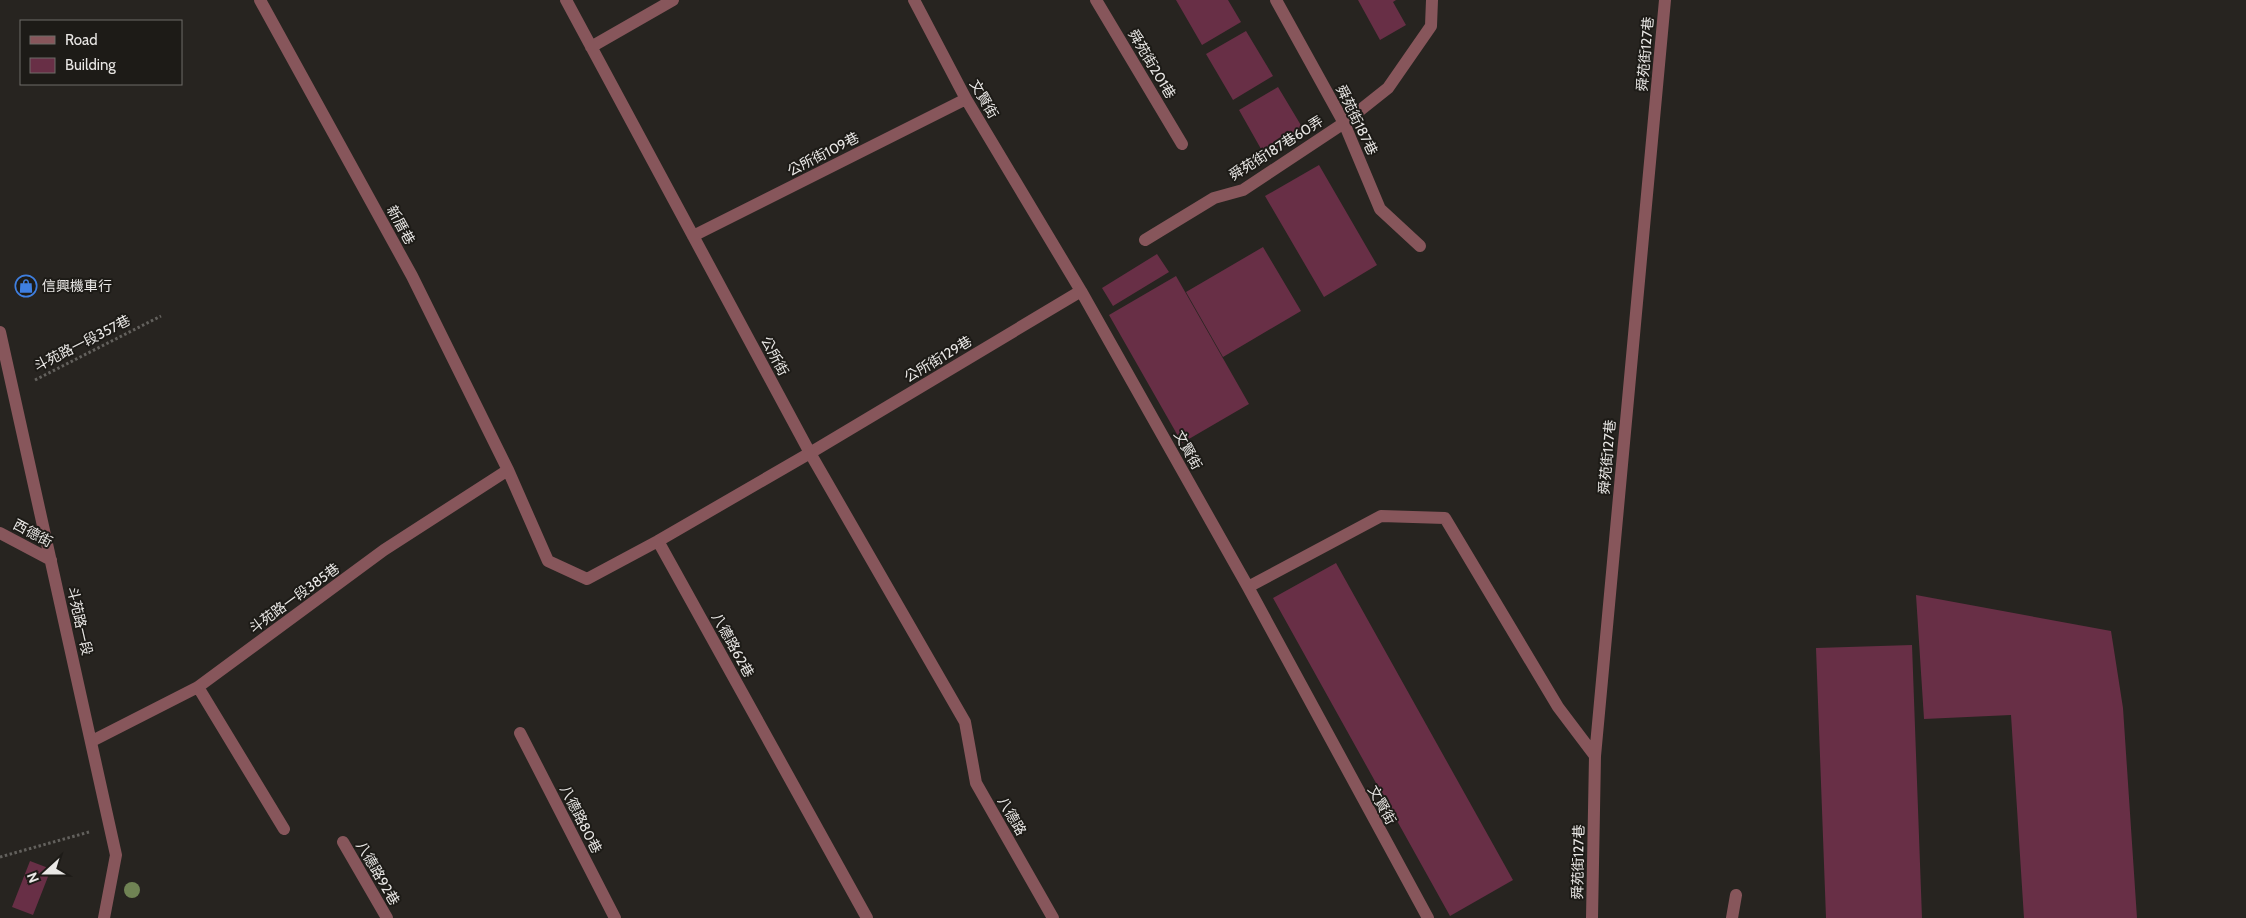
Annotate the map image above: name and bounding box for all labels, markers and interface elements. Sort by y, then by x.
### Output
street label: 舜苑街127巷 [1633,16,1657,92]
legend [20,20,182,85]
street label: 舜苑街201巷 [1124,26,1180,102]
text: Road [65,31,98,49]
text: Building [65,56,116,74]
street label: 文賢街 [966,76,1002,122]
street label: 舜苑街187巷 [1332,82,1382,158]
street label: 舜苑街187巷60弄 [1226,112,1326,184]
street label: 公所街109巷 [784,128,862,180]
street label: 新厝巷 [383,202,419,248]
shop icon: 信興機車行 [14,274,38,298]
place label: 信興機車行 [42,277,112,295]
street label: 斗苑路一段357巷 [31,311,133,375]
street label: 公所街129巷 [901,332,975,386]
street label: 公所街 [757,333,793,379]
street label: 舜苑街127巷 [1595,419,1619,495]
street label: 文賢街 [1170,427,1206,473]
street label: 西德街 [10,515,56,551]
street label: 斗苑路一段385巷 [245,559,343,637]
street label: 斗苑路一段 [63,585,97,657]
street label: 八德路62巷 [708,609,758,681]
street label: 八德路80巷 [556,782,606,856]
street label: 文賢街 [1364,782,1400,828]
street label: 八德路 [994,793,1030,839]
street label: 舜苑街127巷 [1568,824,1588,900]
street label: 八德路92巷 [352,838,404,908]
north arrow [20,848,70,898]
text: N [23,870,43,886]

